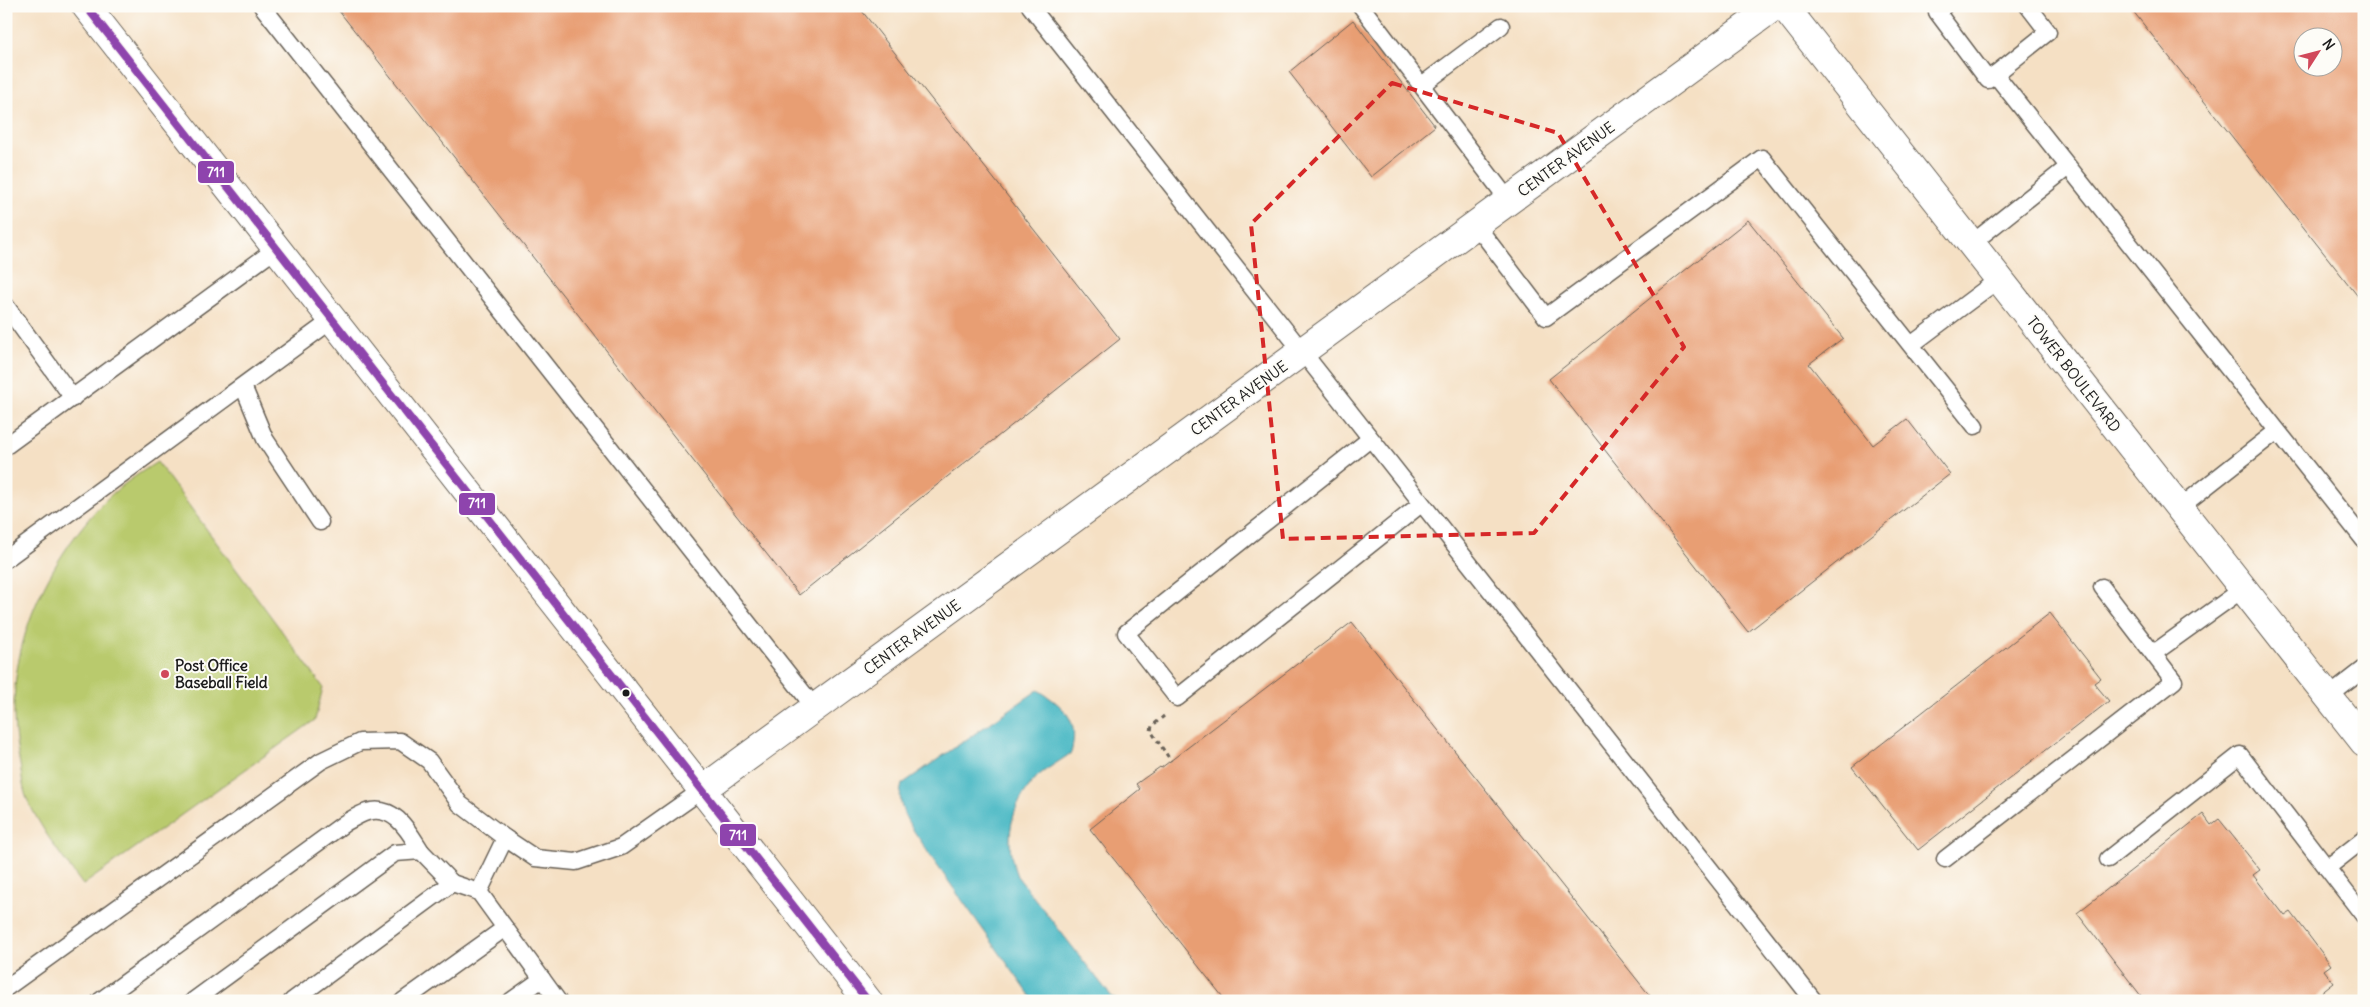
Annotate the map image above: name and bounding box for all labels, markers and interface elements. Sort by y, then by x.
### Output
north arrow [2292,28,2342,78]
text: N [2318,35,2339,54]
street label: CENTER AVENUE [1514,117,1618,201]
line badge: 711 [197,160,235,184]
text: 711 [207,163,225,181]
street label: TOWER BOULEVARD [2023,312,2125,436]
street label: CENTER AVENUE [1187,356,1291,440]
line badge: 711 [458,492,496,516]
text: 711 [468,494,486,512]
street label: CENTER AVENUE [860,595,964,679]
place label: Post Office Baseball Field [175,656,268,692]
marker: Post Office Baseball Field [159,668,171,680]
unlabelled marker [621,688,631,698]
line badge: 711 [719,823,757,847]
text: 711 [729,826,747,844]

